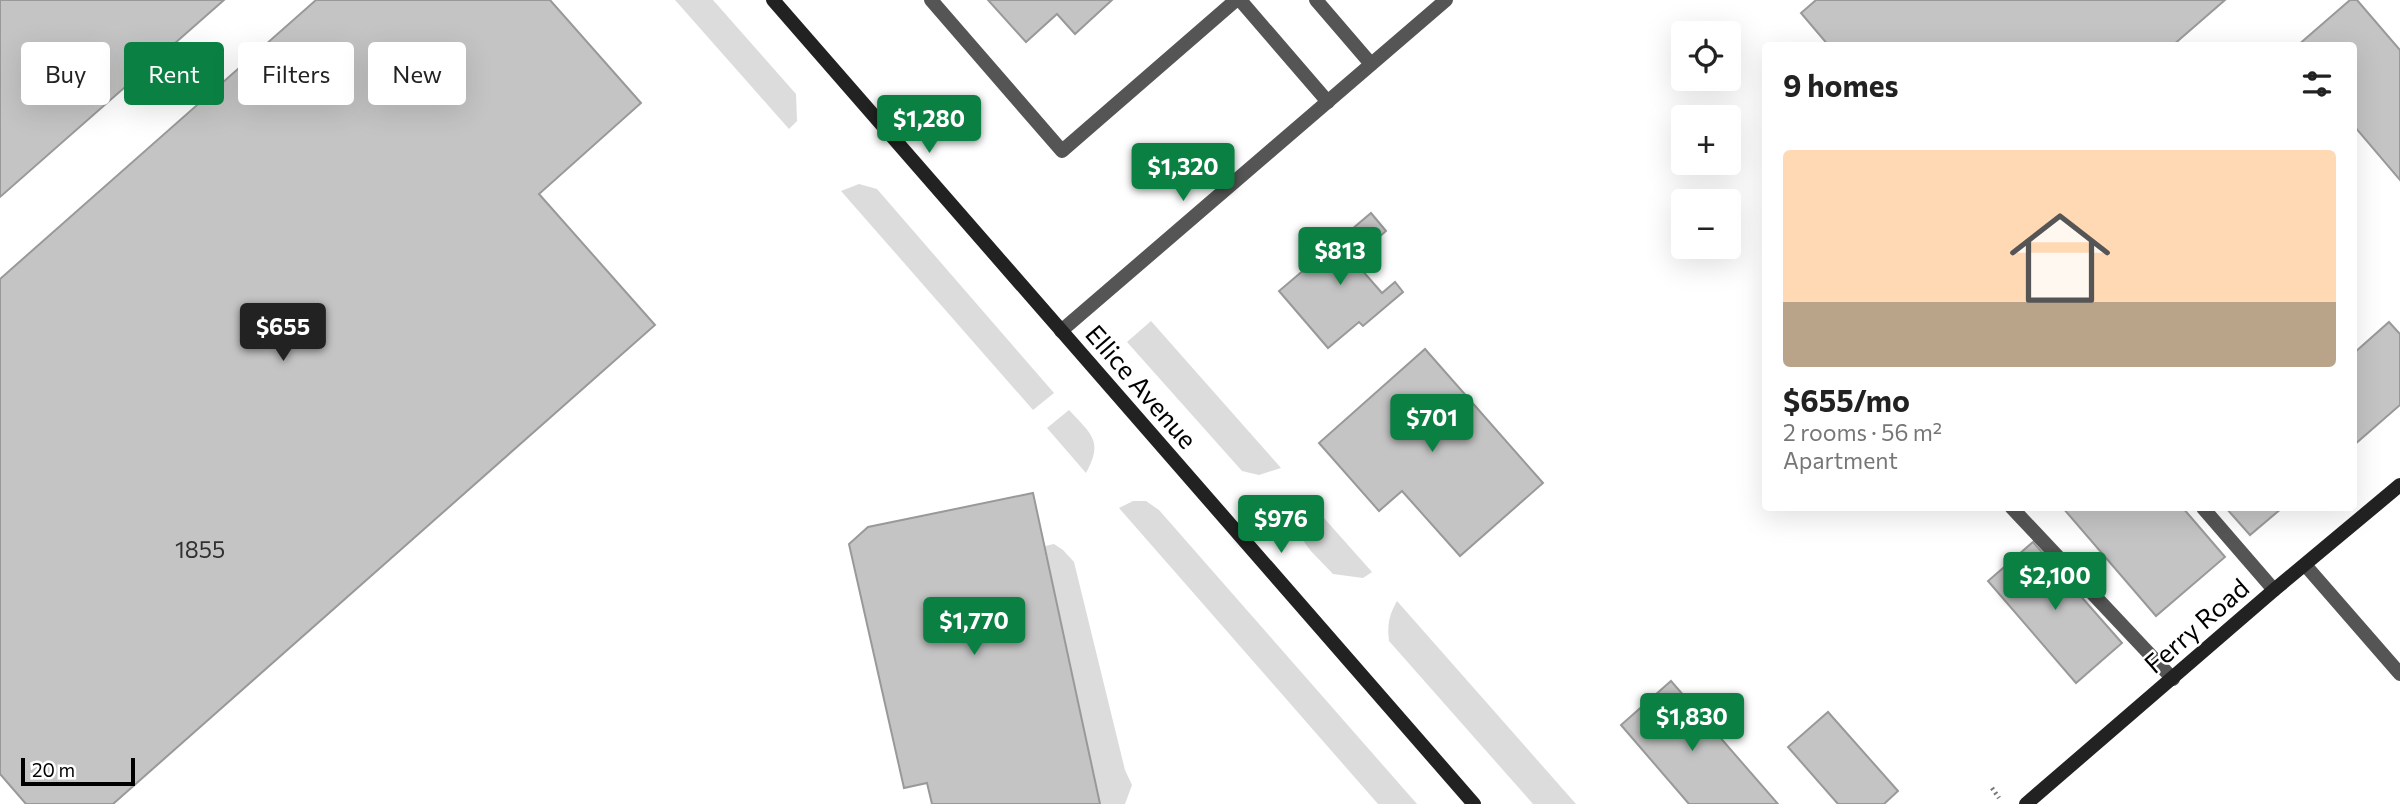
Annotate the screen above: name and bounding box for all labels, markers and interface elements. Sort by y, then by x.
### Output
map controls [1671,21,1741,259]
button: locate [1671,21,1741,91]
chip: Buy [21,42,110,105]
chip: Rent [124,42,224,105]
chip: Filters [238,42,354,105]
chip: New [368,42,466,105]
icon: filters [2298,65,2336,103]
text: 9 homes [1783,66,1898,103]
pin: $1,280 [872,96,986,155]
text: $1,280 [893,104,965,132]
button: + [1671,105,1741,175]
pin: $1,320 [1126,144,1240,203]
text: $1,320 [1148,152,1218,180]
button: − [1671,189,1741,259]
icon: home [1997,195,2123,321]
pin: $813 [1299,228,1381,287]
text: $813 [1314,236,1366,264]
pin: $655 [242,304,324,363]
text: $655 [256,312,310,340]
street label: Ellice Avenue [1080,318,1204,454]
text: $655/mo [1783,381,1910,418]
pin: $701 [1391,394,1473,454]
text: $701 [1406,403,1458,431]
text: 2 rooms · 56 m² [1783,418,1942,446]
text: Apartment [1783,446,1898,474]
pin: $976 [1240,496,1322,555]
text: $976 [1254,504,1308,532]
house number: 1855 [175,535,225,563]
pin: $2,100 [1998,552,2112,612]
text: $2,100 [2019,561,2091,589]
street label: Ferry Road [2138,571,2254,679]
pin: $1,770 [917,598,1031,657]
text: $1,770 [939,606,1009,634]
pin: $1,830 [1635,694,1749,753]
text: $1,830 [1656,702,1728,730]
scale bar [21,755,135,787]
text: 20 m [32,758,75,781]

